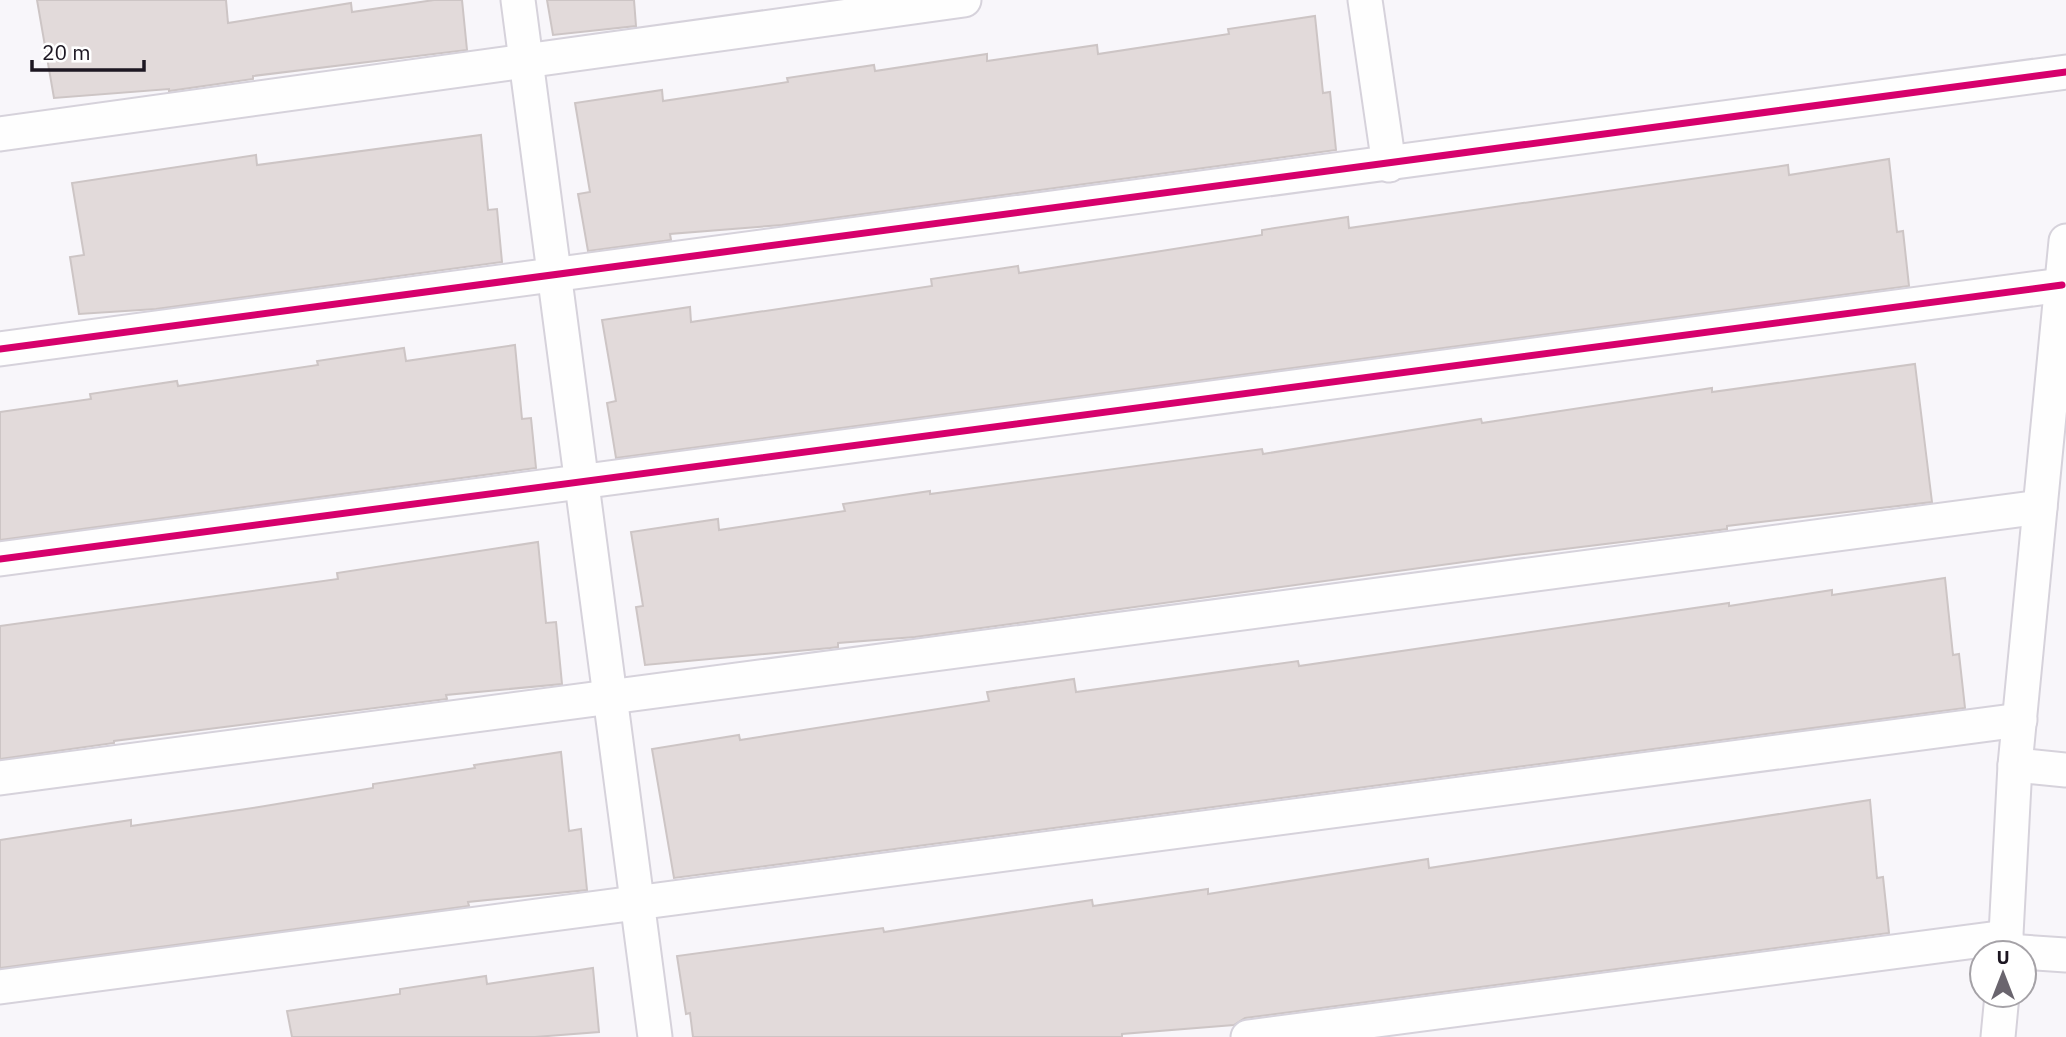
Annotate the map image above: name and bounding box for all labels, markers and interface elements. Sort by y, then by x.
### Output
scale bar [32,28,144,72]
text: 20 m [42,38,91,66]
north arrow [1968,939,2038,1009]
text: U [1996,945,2010,969]

